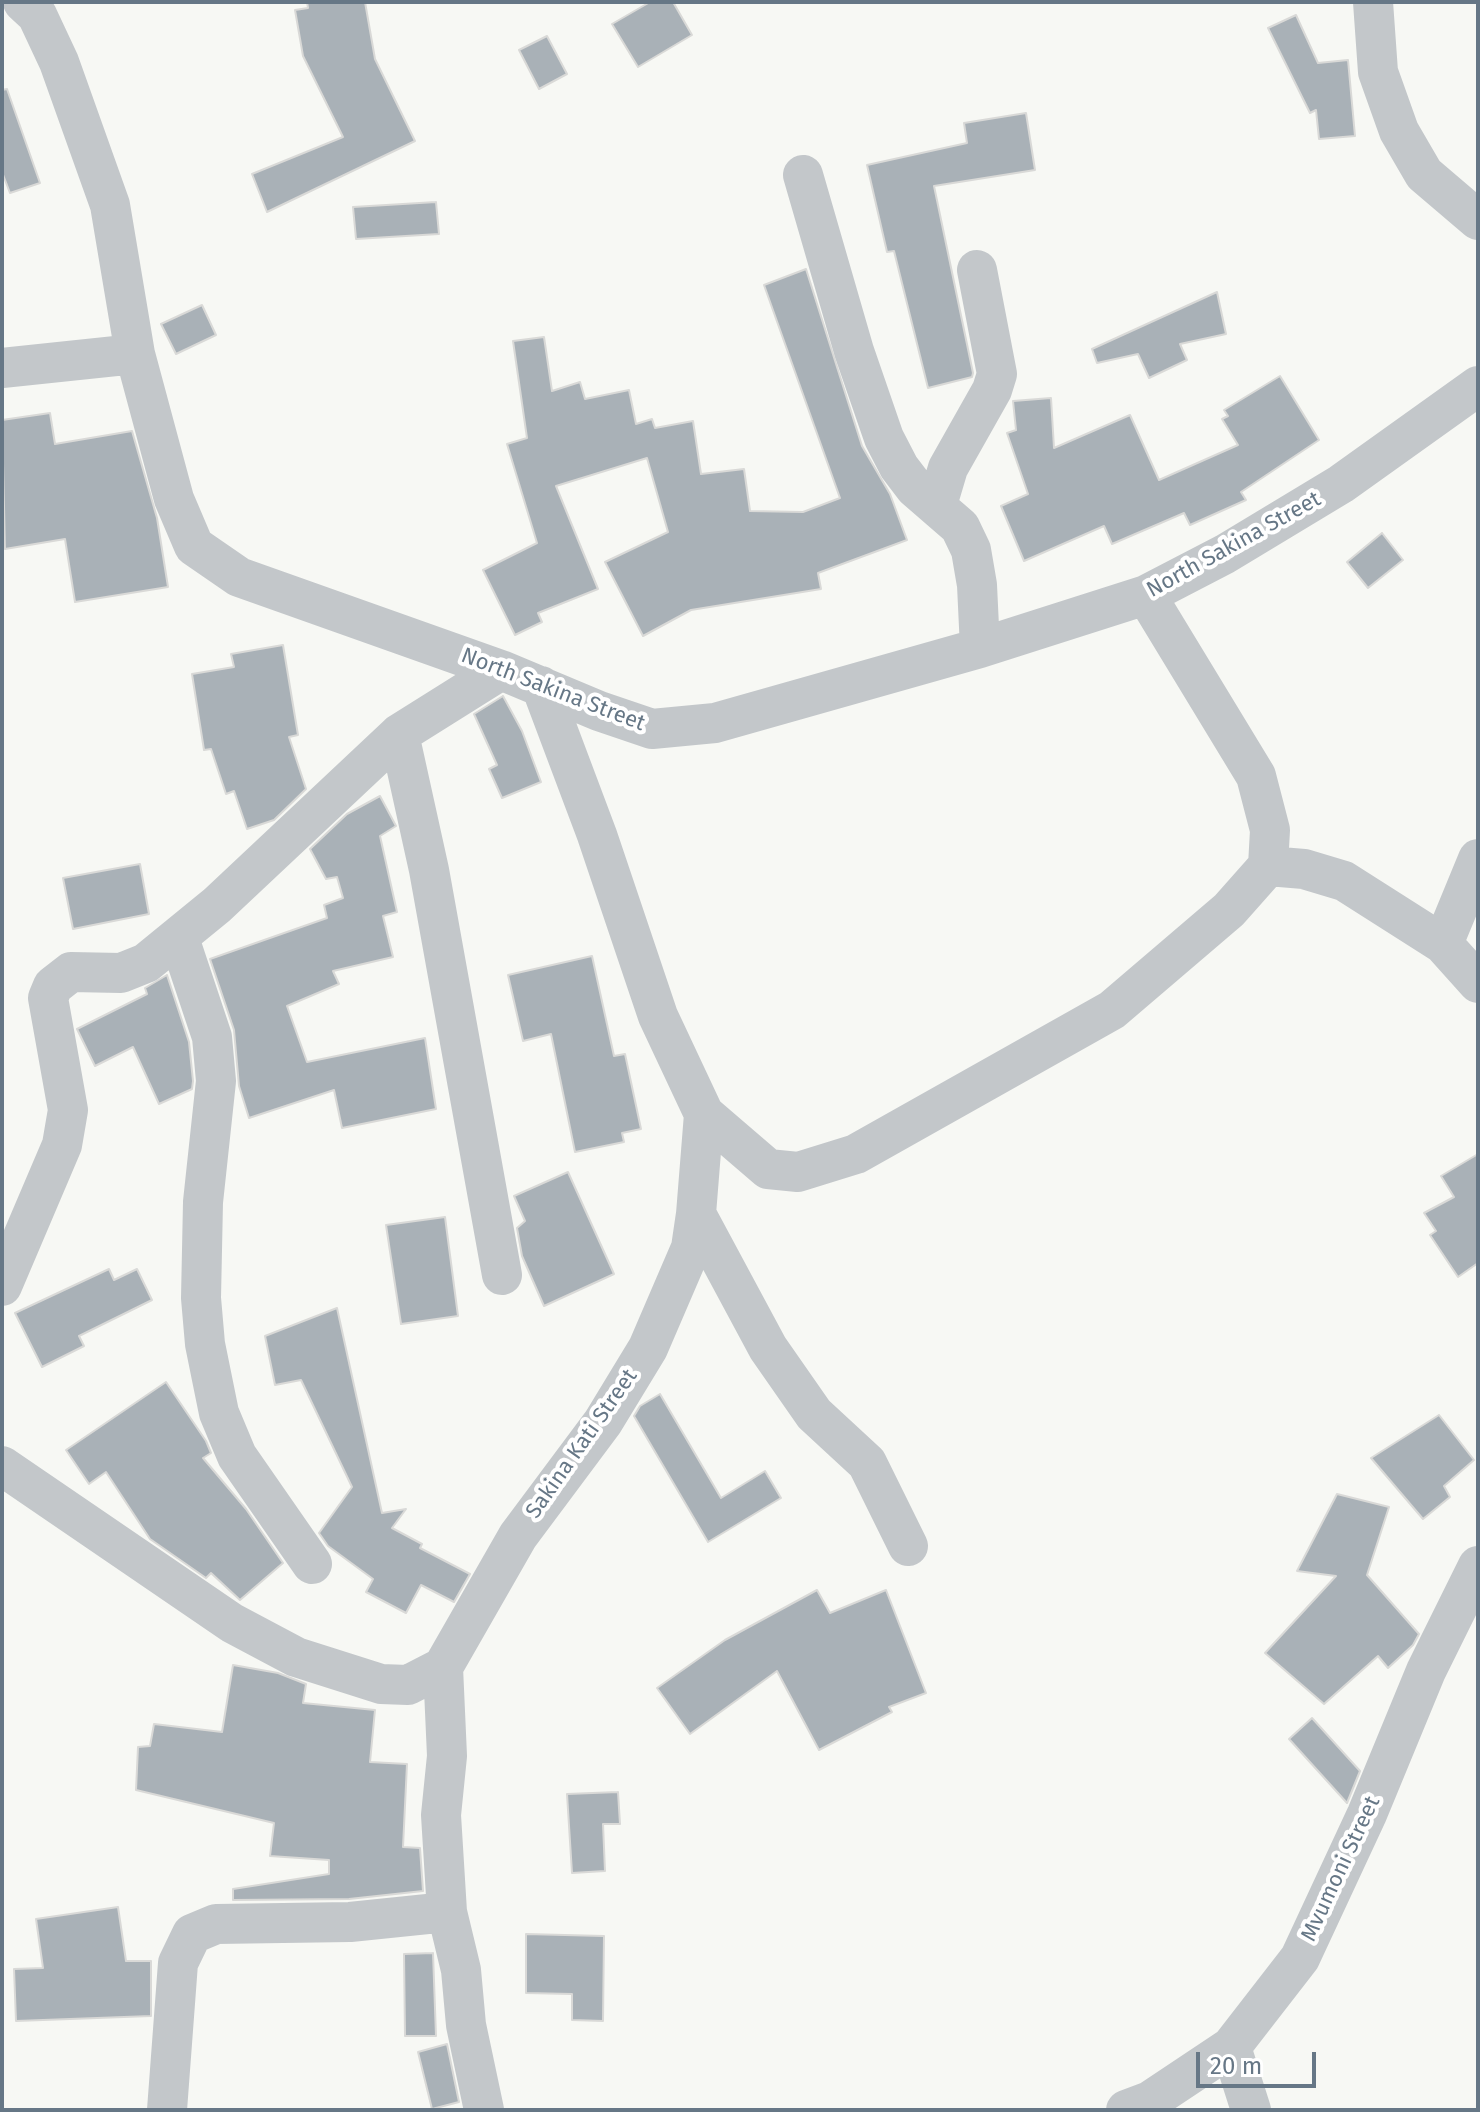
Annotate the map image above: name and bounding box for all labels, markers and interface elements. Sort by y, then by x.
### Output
street label: North Sakina Street [1142,486,1326,604]
street label: North Sakina Street [457,643,649,737]
street label: Sakina Kati Street [521,1364,643,1524]
street label: Mvumoni Street [1296,1792,1386,1946]
scale bar [1200,2036,1320,2086]
text: 20 m [1210,2052,1262,2080]

